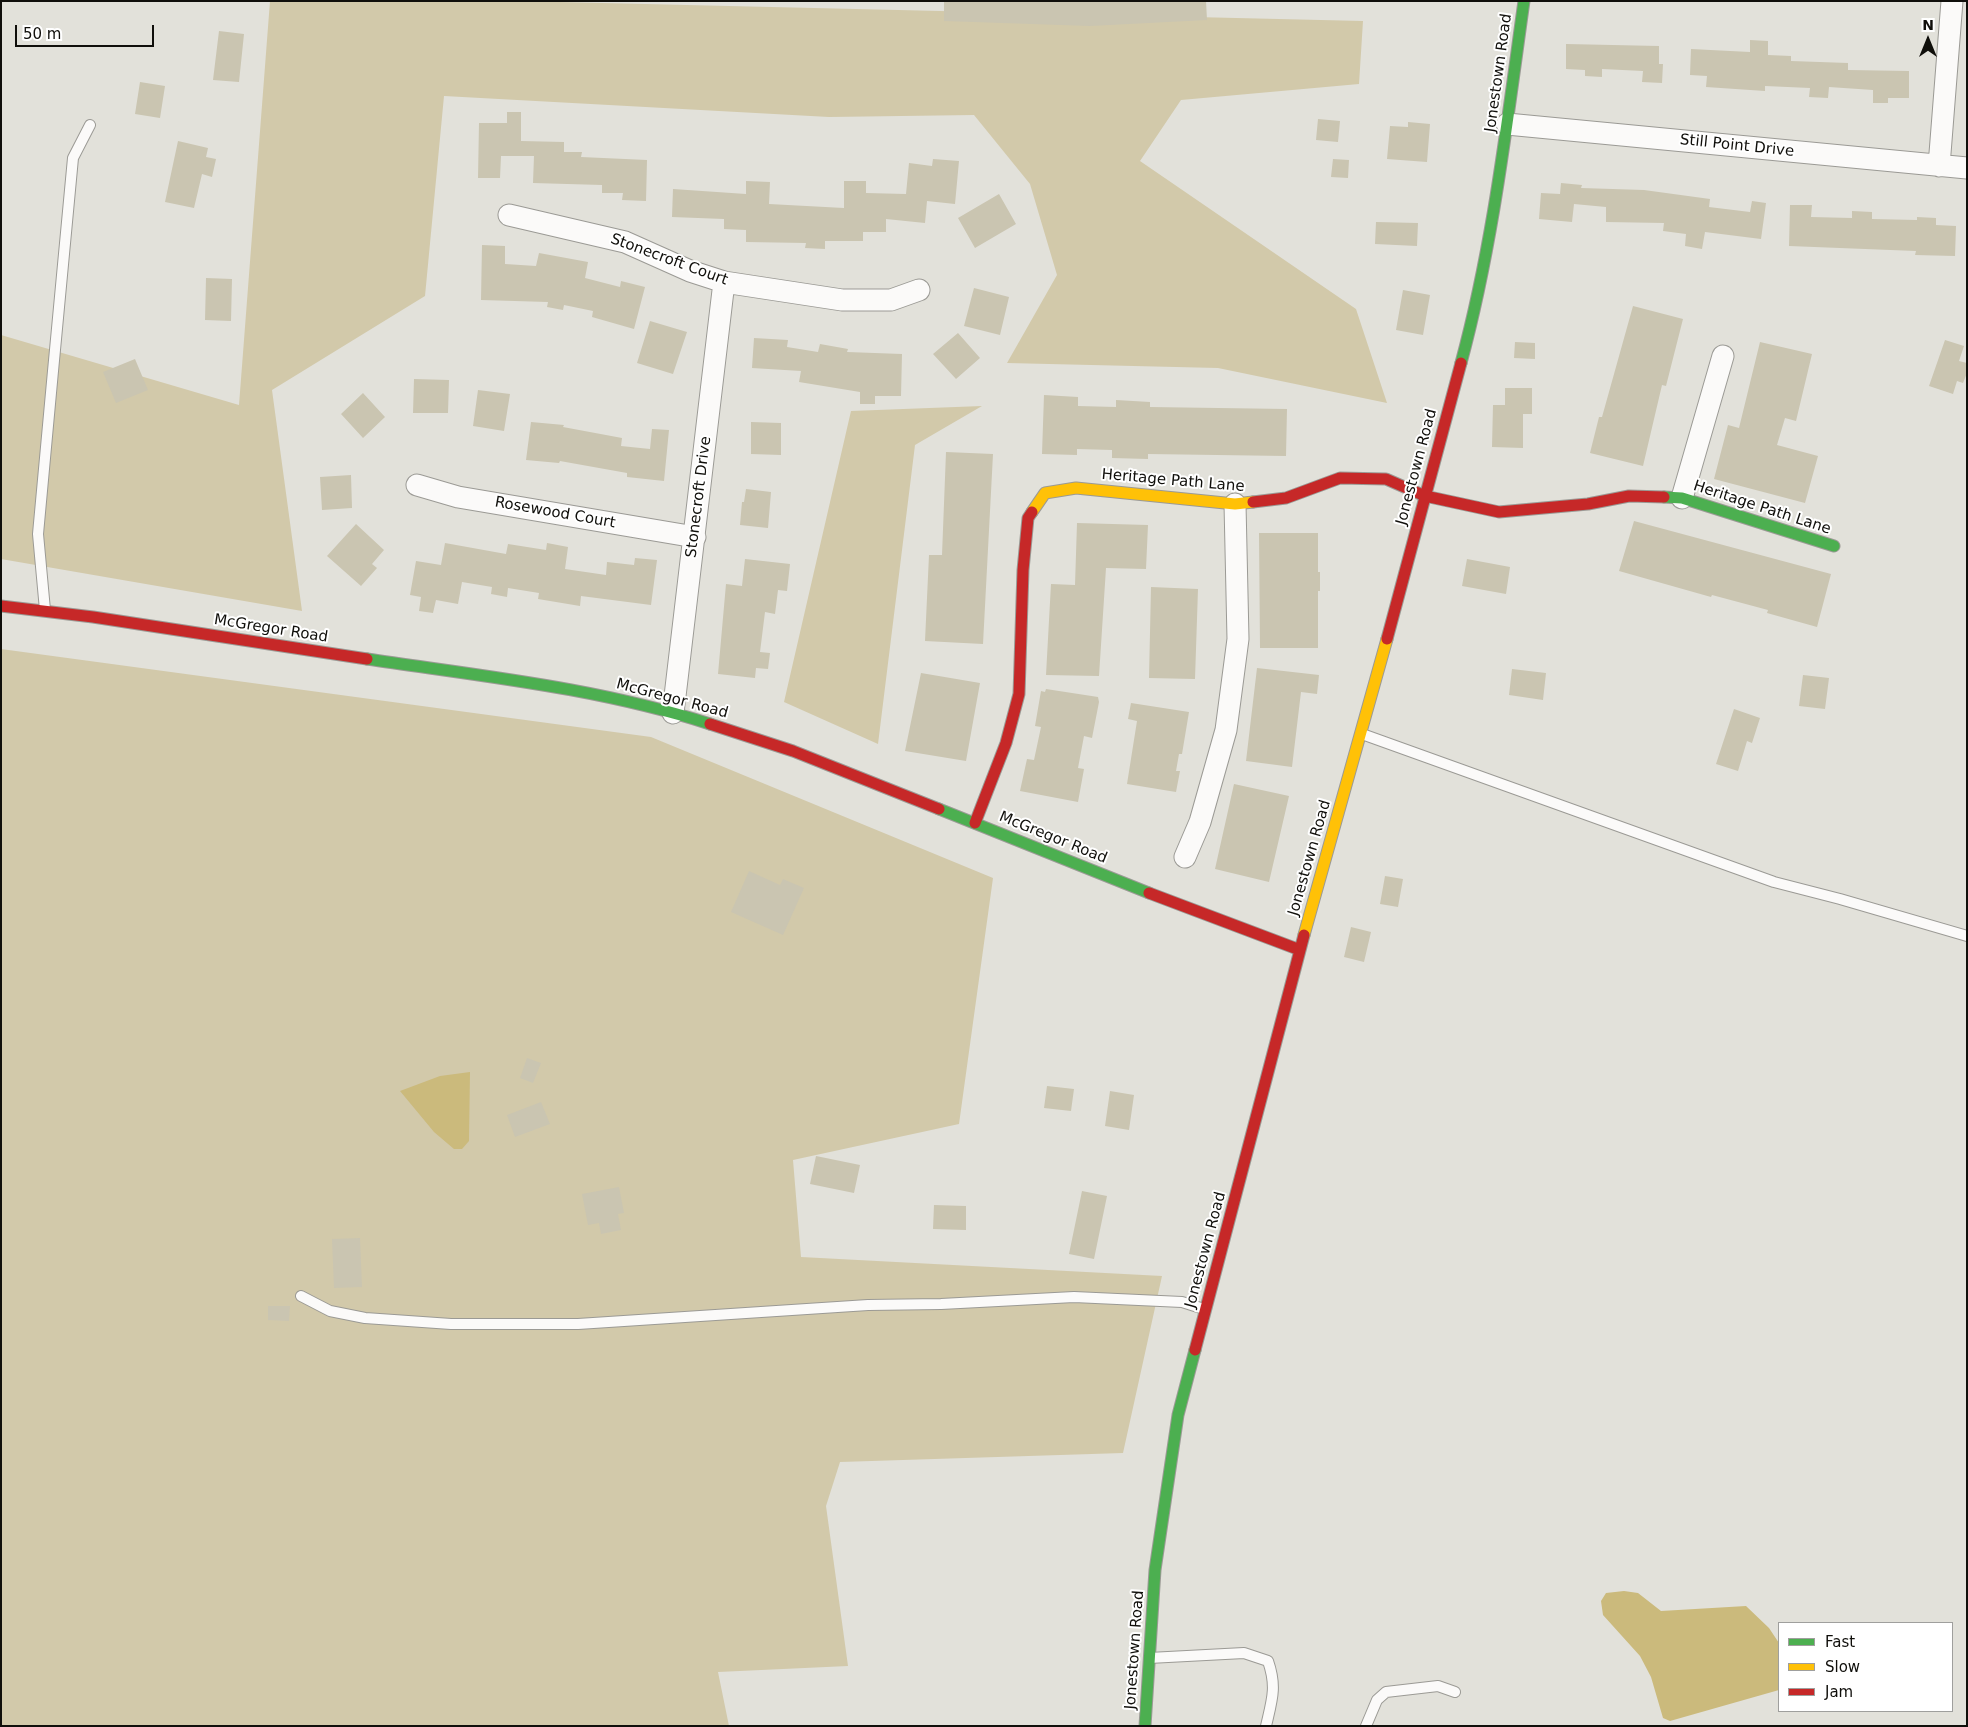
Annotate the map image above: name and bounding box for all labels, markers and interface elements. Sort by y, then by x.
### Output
street label: Jonestown Road [1482,13,1516,133]
scale bar [18,15,156,47]
north arrow [1903,15,1953,65]
text: N [1922,17,1934,33]
text: 50 m [23,25,61,43]
street label: Still Point Drive [1679,131,1795,161]
street label: Stonecroft Court [608,230,730,290]
street label: Jonestown Road [1393,407,1441,527]
street label: Stonecroft Drive [683,435,715,559]
street label: Heritage Path Lane [1101,466,1245,496]
street label: Heritage Path Lane [1691,477,1833,539]
street label: Rosewood Court [493,494,617,532]
street label: McGregor Road [213,611,329,647]
street label: McGregor Road [614,675,730,723]
street label: Jonestown Road [1285,798,1335,918]
street label: McGregor Road [996,808,1110,868]
street label: Jonestown Road [1182,1190,1230,1310]
street label: Jonestown Road [1122,1590,1148,1710]
legend [1778,1622,1953,1712]
text: Fast [1825,1633,1855,1651]
text: Slow [1825,1658,1860,1676]
text: Jam [1825,1683,1853,1701]

